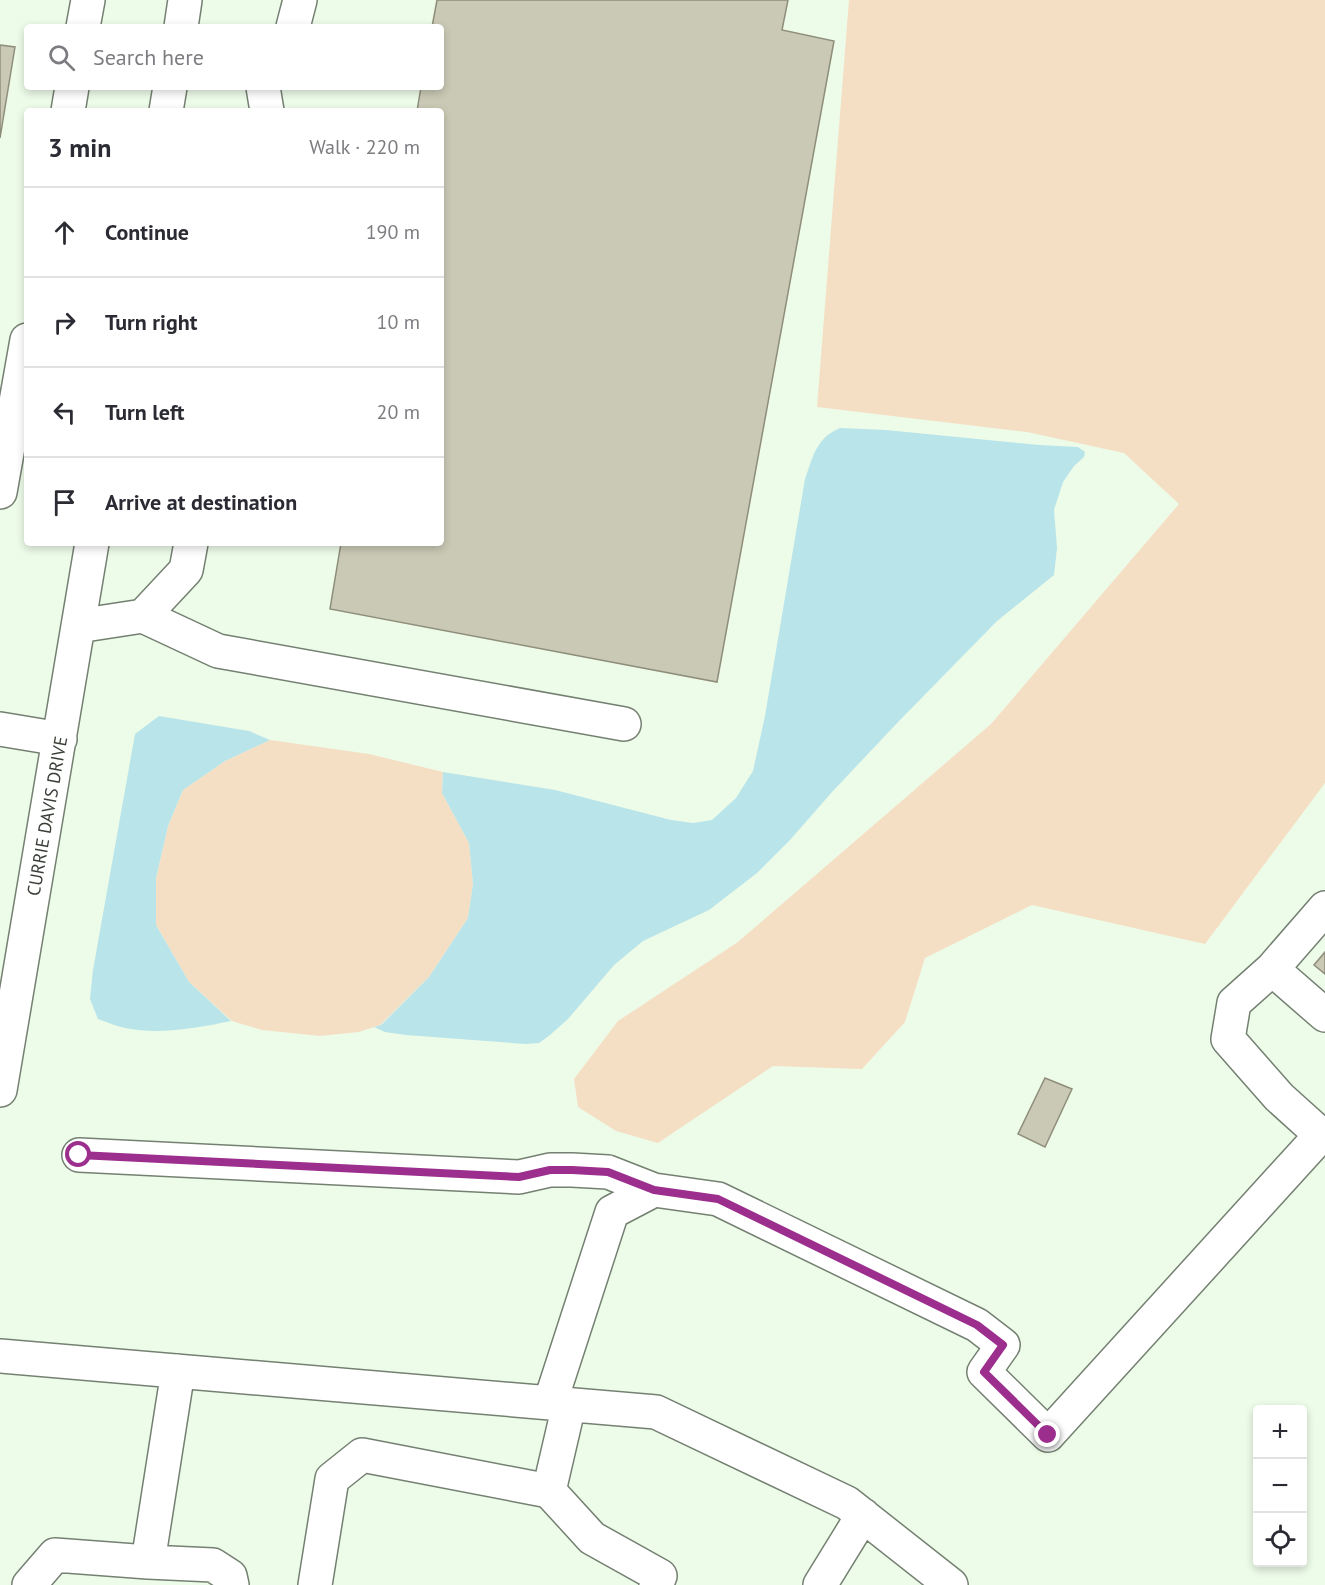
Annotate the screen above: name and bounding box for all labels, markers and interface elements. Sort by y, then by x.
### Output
search box [24,24,444,90]
icon: search [45,41,78,74]
text: Search here [93,43,204,71]
text: 3 min [48,131,111,164]
text: Walk · 220 m [309,134,420,160]
icon: ahead [48,216,81,249]
text: Continue [105,218,189,246]
text: 190 m [366,219,420,245]
icon: right [48,306,81,339]
text: Turn right [105,308,197,336]
text: 10 m [377,309,420,335]
icon: left [48,396,81,429]
text: Turn left [105,398,185,426]
text: 20 m [377,399,420,425]
icon: arrive [48,486,81,519]
text: Arrive at destination [105,488,297,516]
street label: CURRIE DAVIS DRIVE [22,734,72,898]
route start [65,1141,91,1167]
map controls [1253,1405,1307,1567]
button: + [1253,1405,1307,1459]
route end [1034,1421,1060,1447]
button: − [1253,1459,1307,1513]
button: locate [1253,1513,1307,1567]

